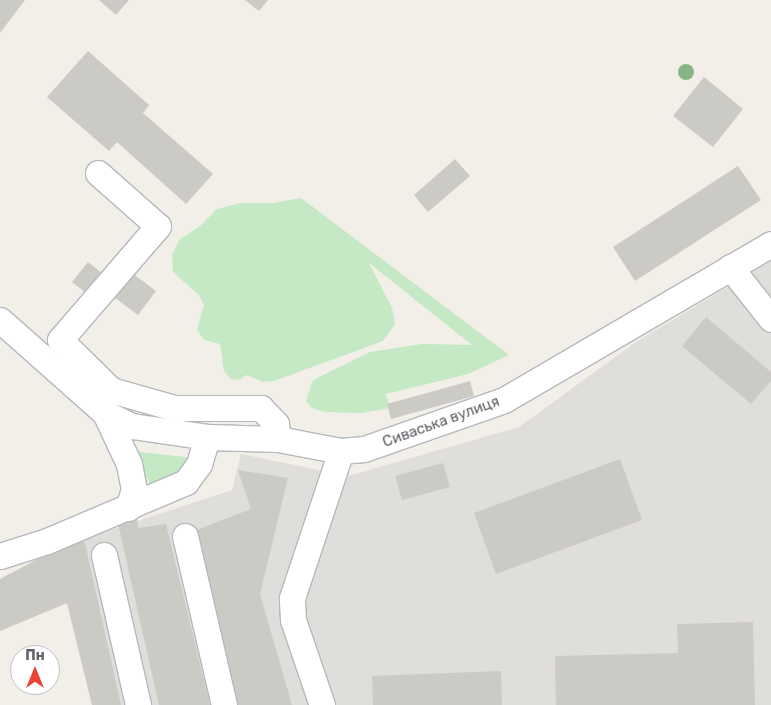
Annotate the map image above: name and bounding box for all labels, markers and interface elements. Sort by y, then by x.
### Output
street label: Сиваська вулиця [380,392,502,452]
north arrow [10,645,60,695]
text: Пн [25,647,45,664]

